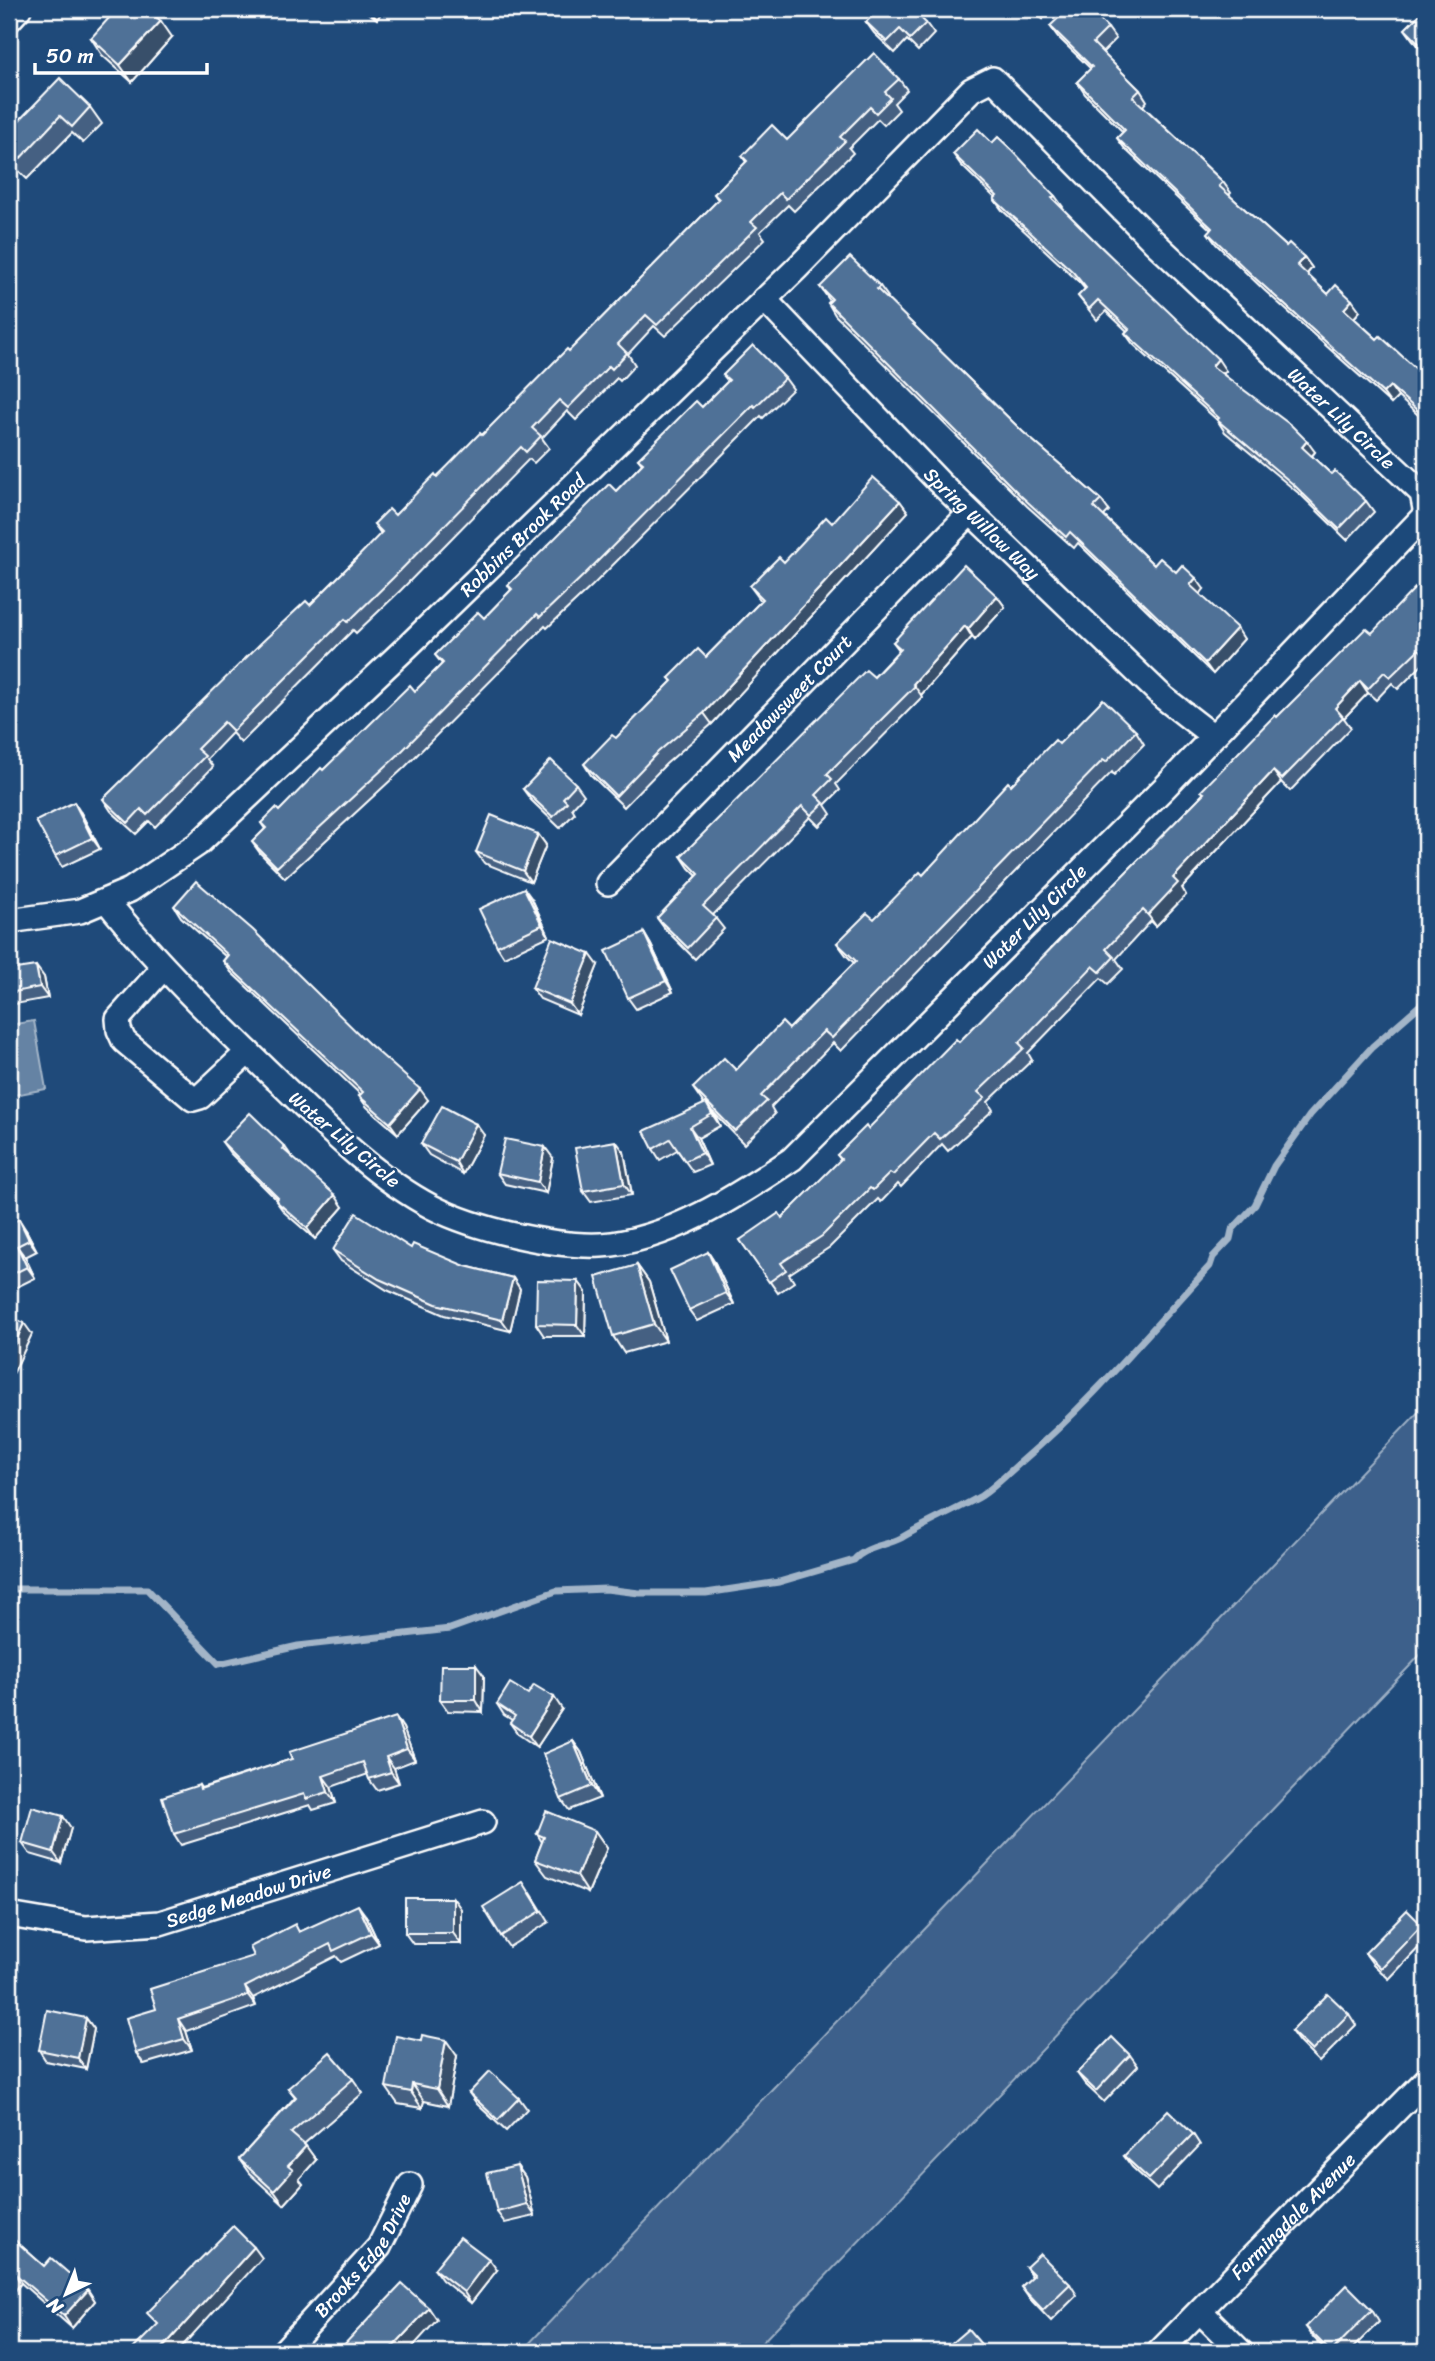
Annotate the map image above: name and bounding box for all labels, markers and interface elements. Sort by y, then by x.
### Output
scale bar [35,32,206,76]
text: 50 m [46,37,94,75]
street label: Water Lily Circle [1280,359,1403,478]
street label: Spring Willow Way [915,459,1048,588]
street label: Robbins Brook Road [452,464,595,605]
street label: Meadowsweet Court [719,626,860,770]
street label: Water Lily Circle [974,856,1095,977]
street label: Water Lily Circle [281,1082,408,1197]
street label: Sedge Meadow Drive [162,1854,336,1937]
street label: Farmingdale Avenue [1222,2144,1364,2288]
street label: Brooks Edge Drive [306,2188,420,2326]
north arrow [32,2260,102,2330]
text: N [38,2289,72,2323]

